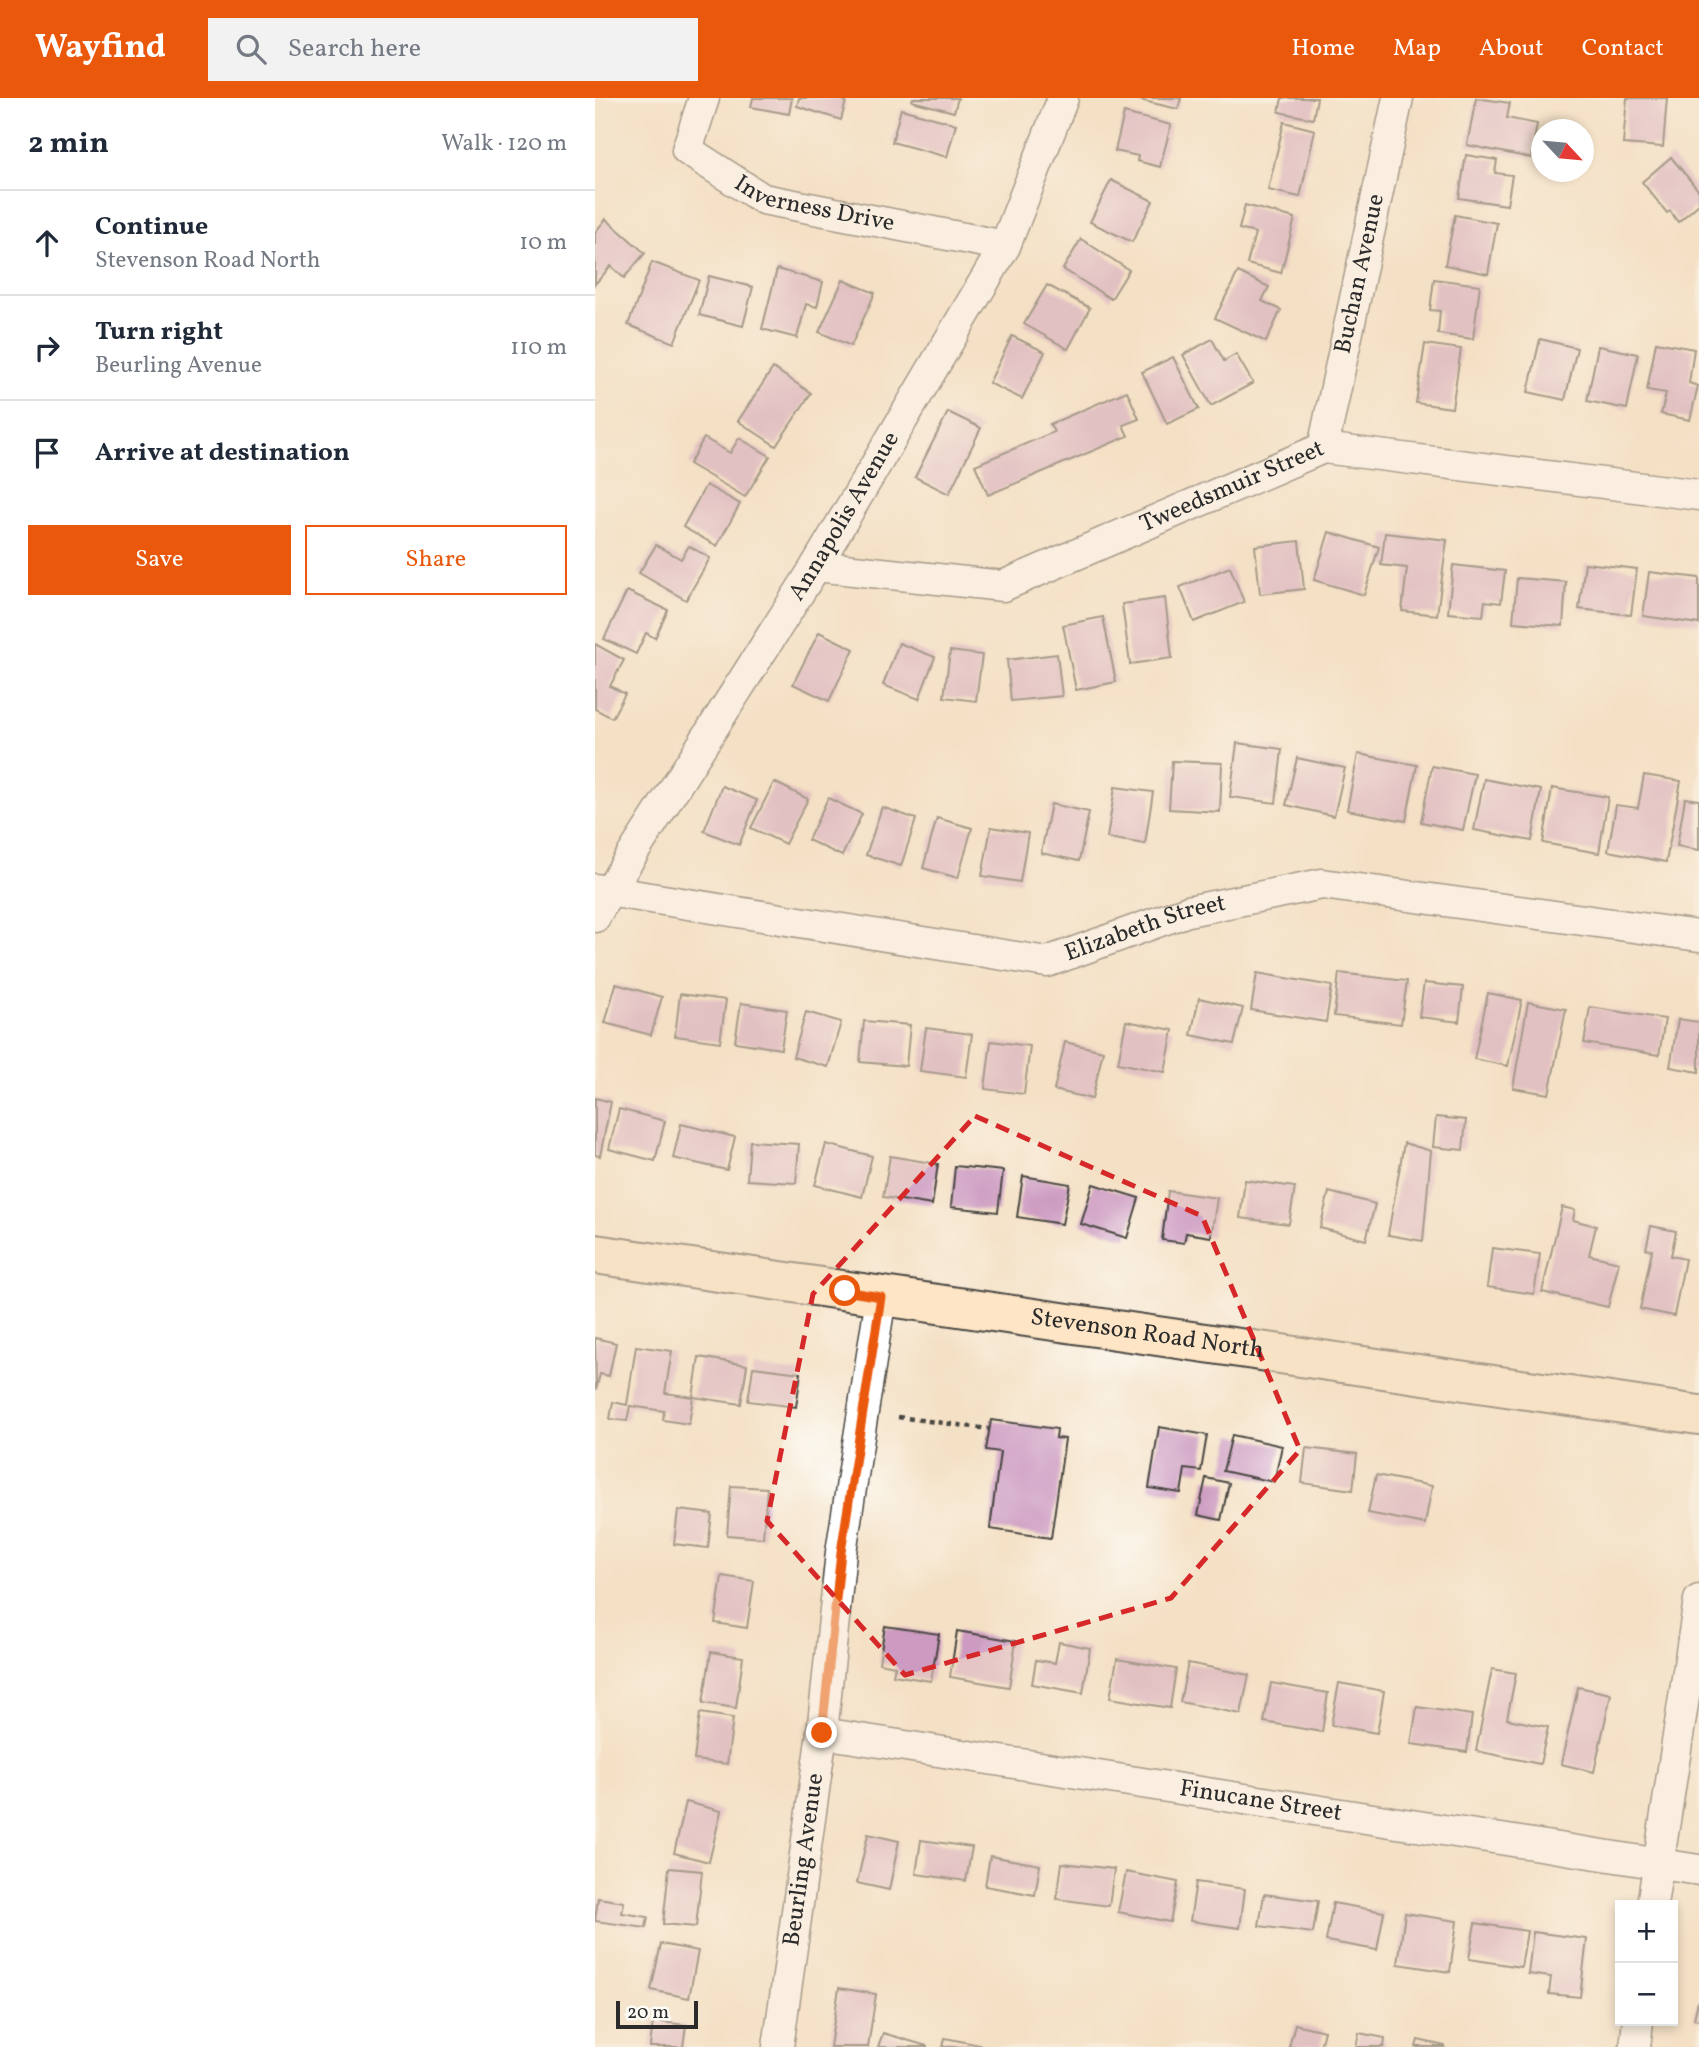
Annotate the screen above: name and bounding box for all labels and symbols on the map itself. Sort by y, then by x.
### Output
north arrow [1531,119,1594,182]
street label: Inverness Drive [727,167,897,241]
street label: Buchan Avenue [1327,191,1394,357]
street label: Annapolis Avenue [781,426,908,608]
street label: Tweedsmuir Street [1135,432,1330,542]
street label: Elizabeth Street [1060,887,1229,971]
route start [829,1275,860,1306]
street label: Stevenson Road North [1028,1301,1266,1368]
route end [806,1717,837,1748]
street label: Beurling Avenue [775,1771,833,1949]
street label: Finucane Street [1177,1772,1344,1831]
scale bar [616,1998,698,2030]

